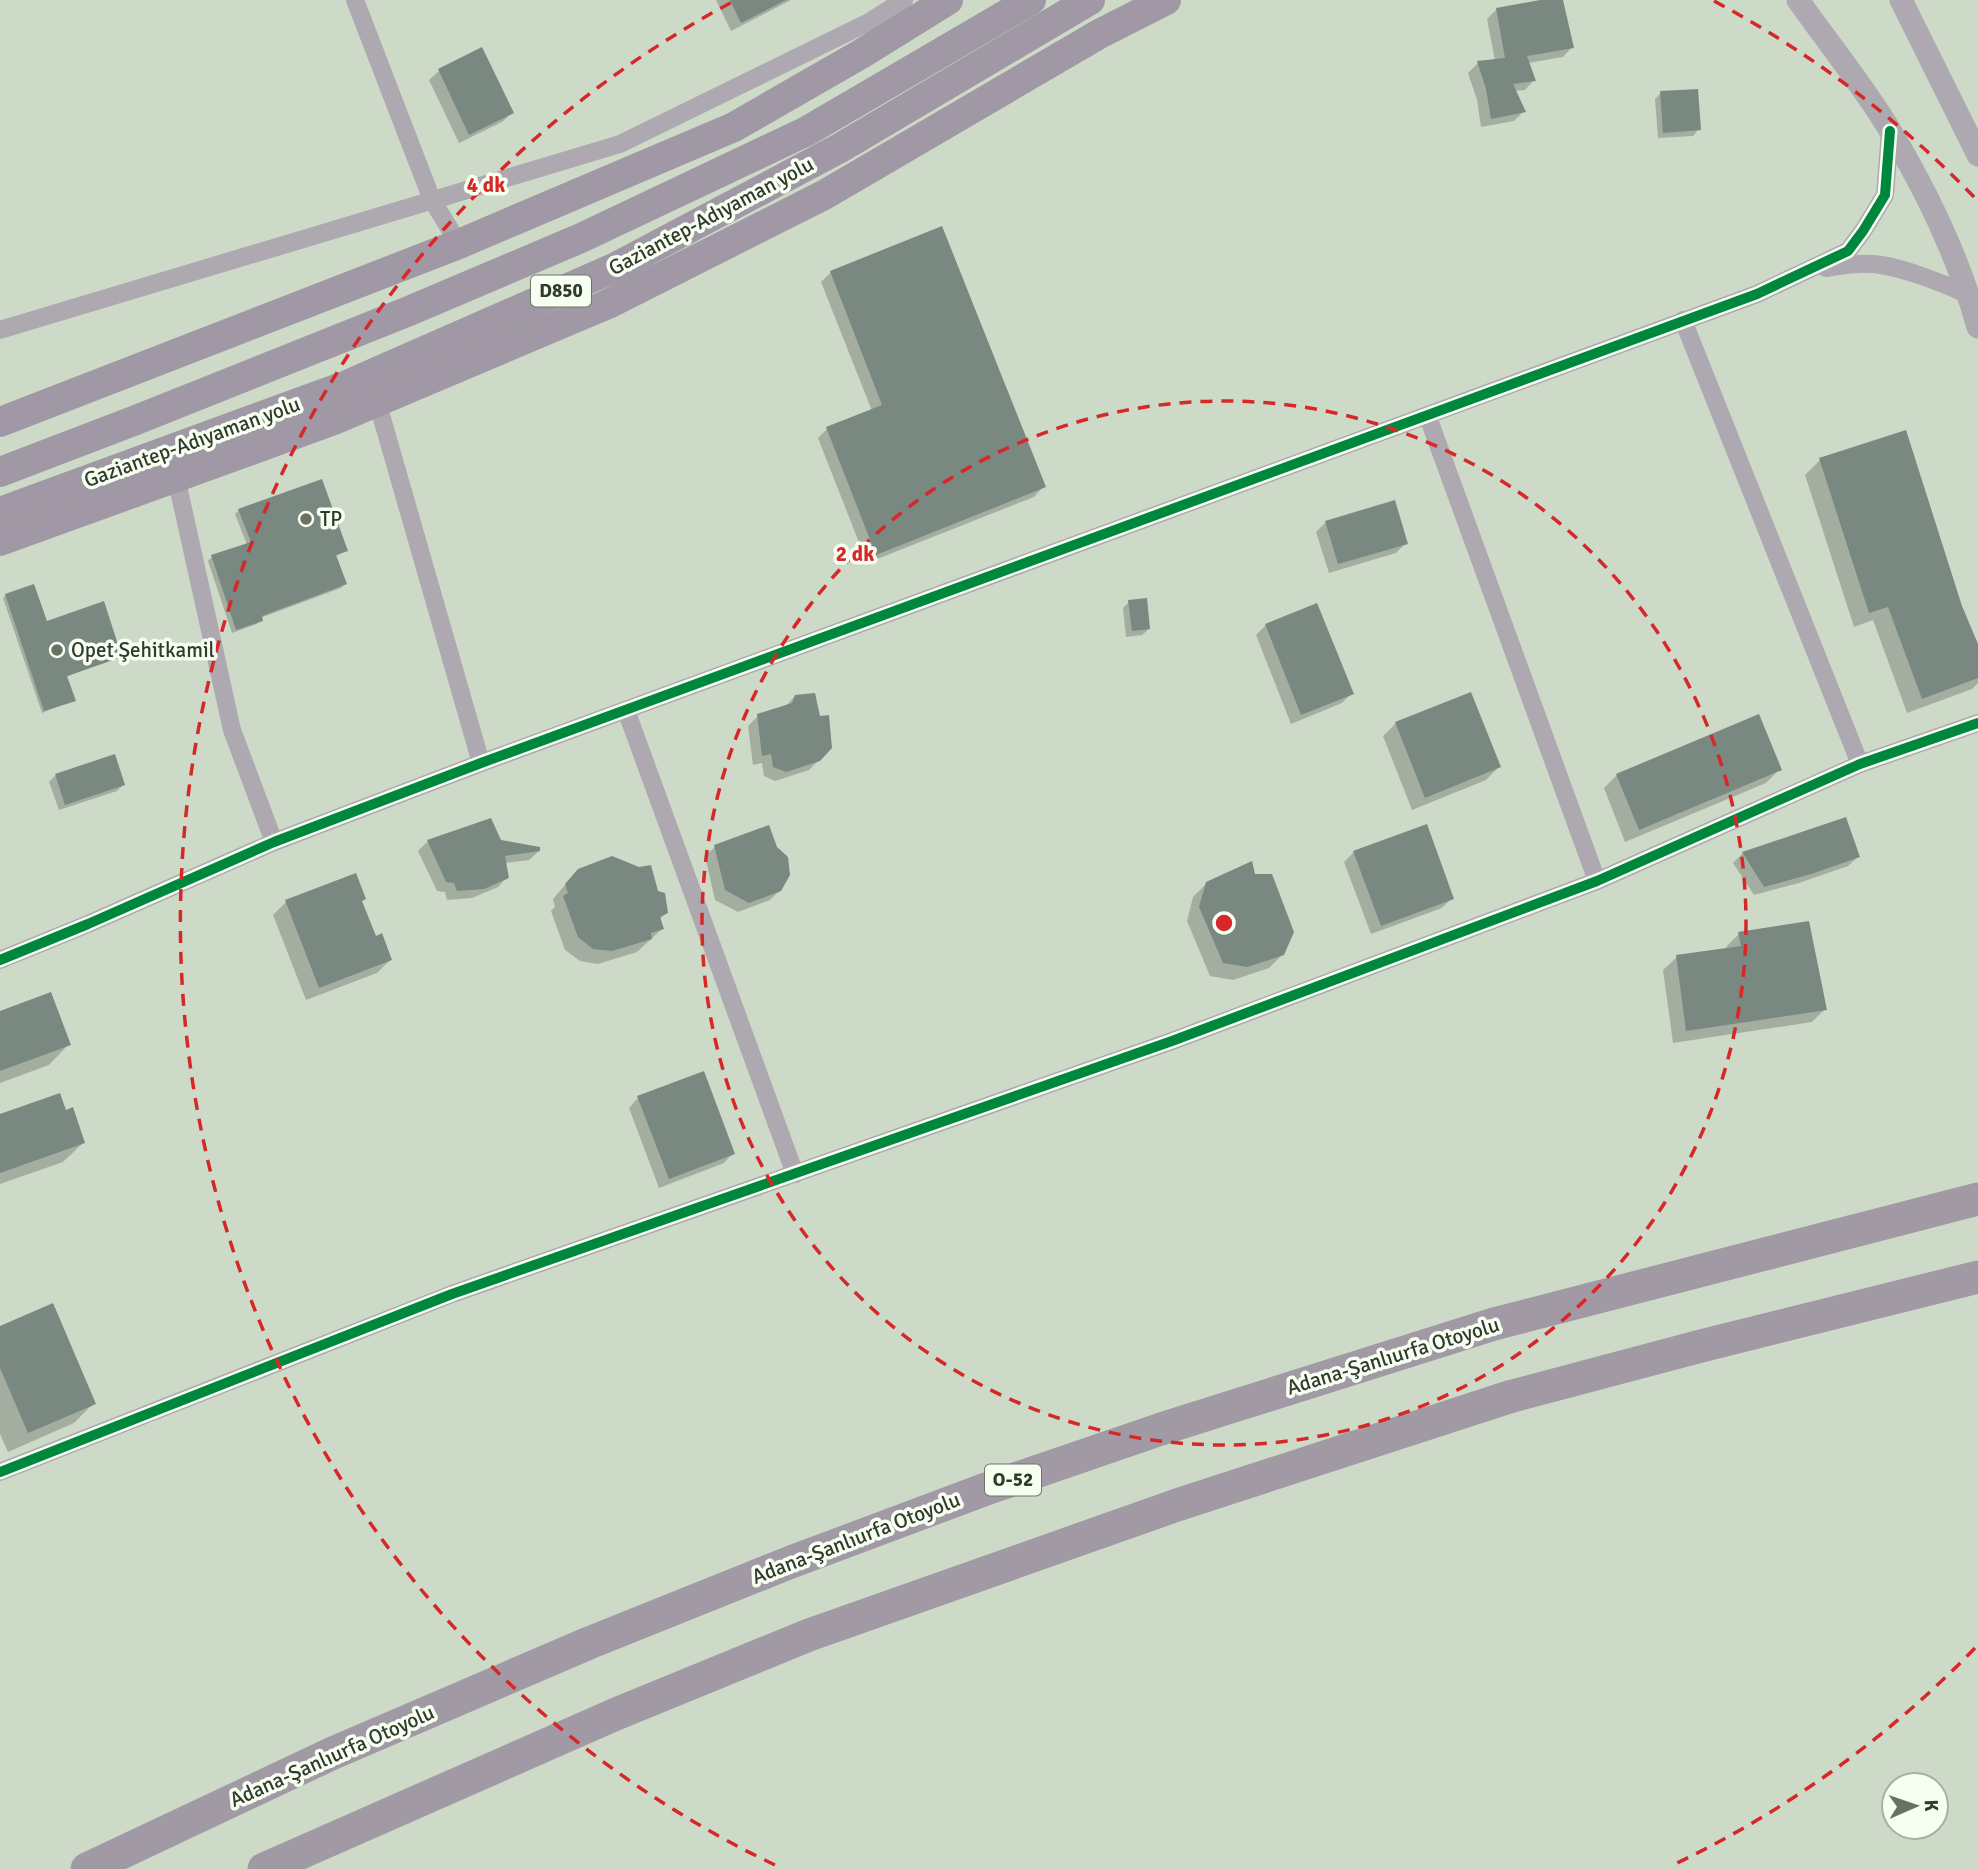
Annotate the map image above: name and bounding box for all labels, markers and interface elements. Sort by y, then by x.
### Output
street label: Gaziantep-Adıyaman yolu [604,151,818,281]
text: 4 dk [467,172,505,198]
road number: D850 [531,276,591,306]
street label: Gaziantep-Adıyaman yolu [80,391,304,493]
place label: TP [320,506,342,532]
marker: TP [298,511,314,527]
text: 2 dk [836,541,874,567]
place label: Opet Şehitkamil [71,637,215,663]
marker: Opet Şehitkamil [49,642,65,658]
centre of rings [1212,911,1236,935]
street label: Adana-Şanlıurfa Otoyolu [1283,1311,1503,1401]
road number: O-52 [985,1464,1041,1496]
street label: Adana-Şanlıurfa Otoyolu [748,1486,964,1590]
street label: Adana-Şanlıurfa Otoyolu [226,1699,438,1813]
north arrow [1880,1771,1950,1841]
text: K [1919,1799,1943,1812]

